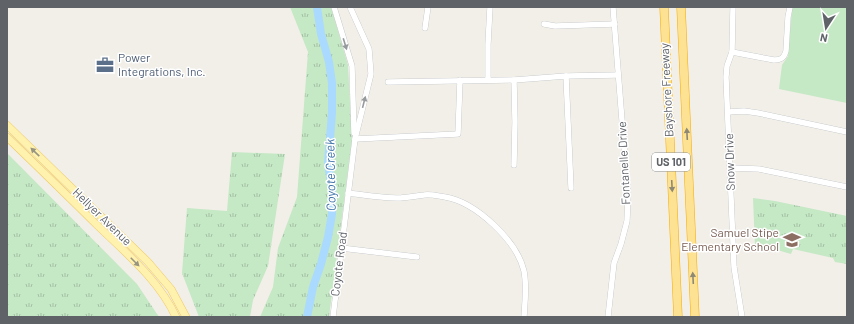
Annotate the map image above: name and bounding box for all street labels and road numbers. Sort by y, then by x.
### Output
street label: Bayshore Freeway [657,42,675,137]
street label: Fontanelle Drive [614,121,632,205]
street label: Snow Drive [721,133,737,191]
road number: US 101 [652,153,690,171]
street label: Hellyer Avenue [70,185,135,248]
street label: Coyote Road [327,231,349,297]

